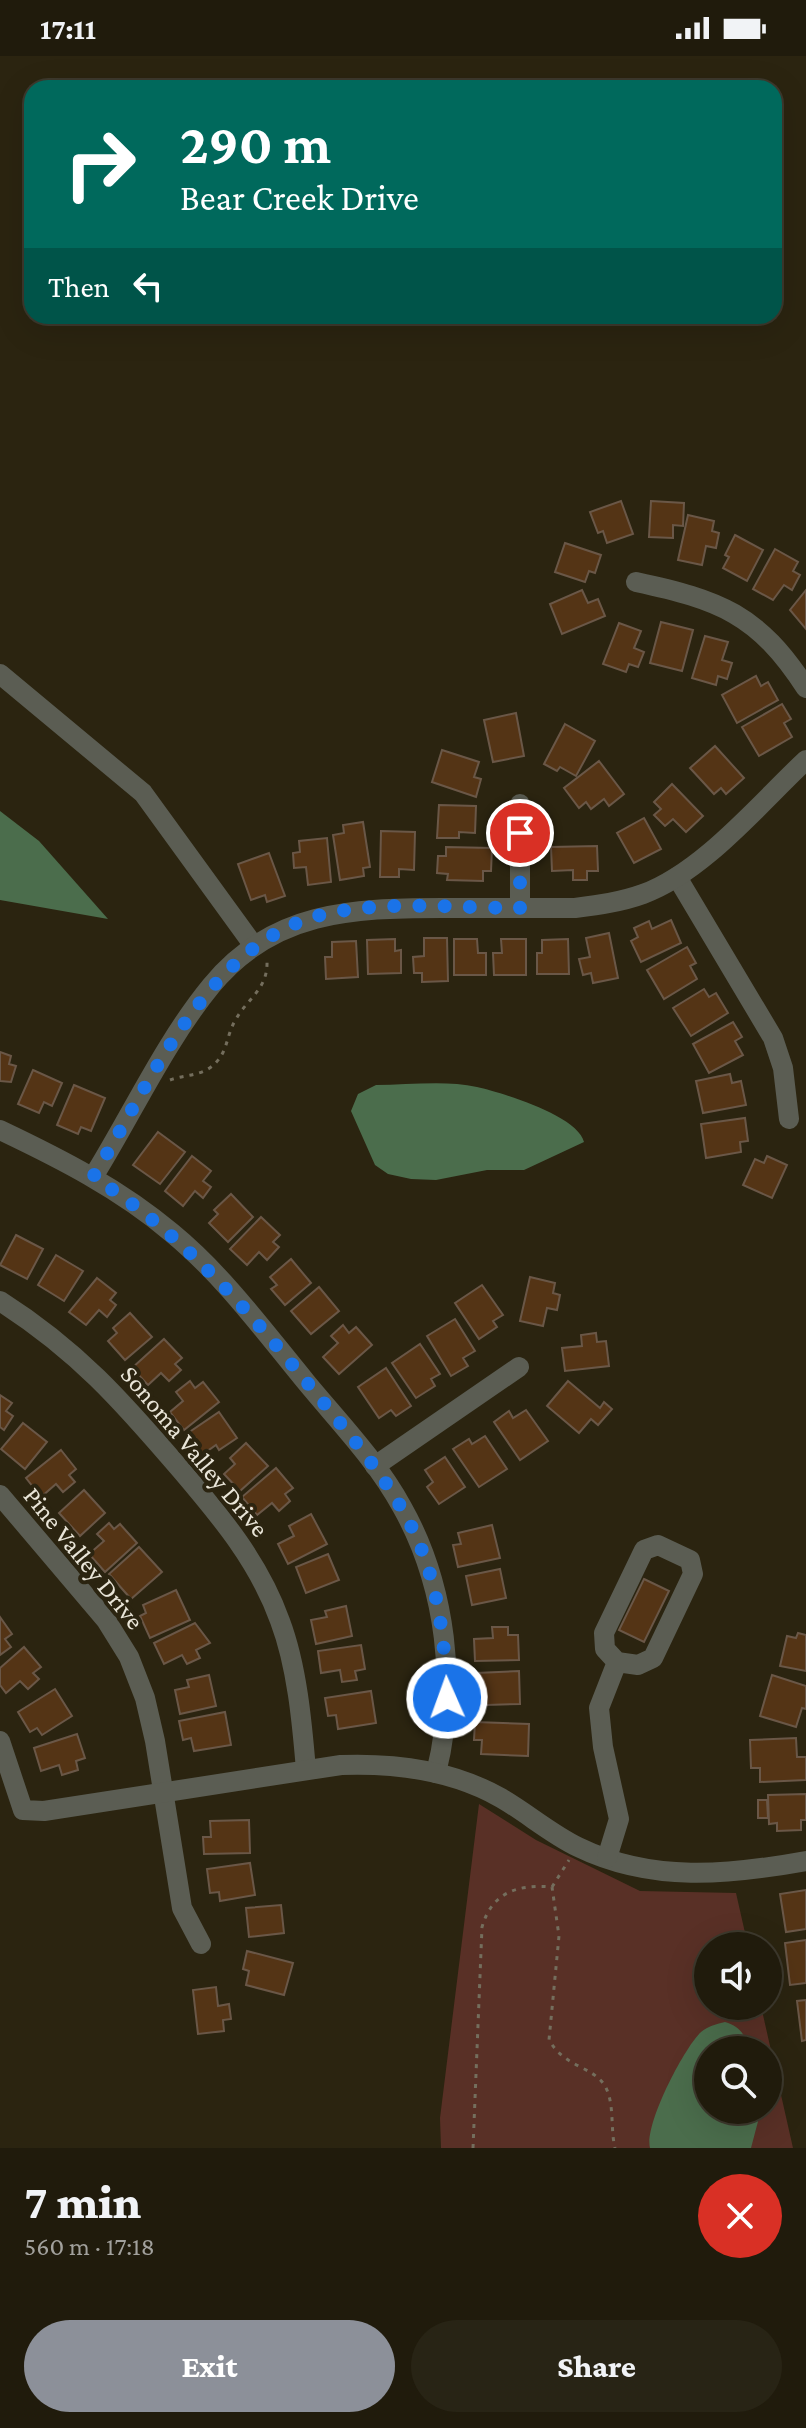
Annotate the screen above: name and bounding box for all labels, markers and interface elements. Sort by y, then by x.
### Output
text: 17:11 [40,12,96,45]
icon: right [48,112,152,216]
text: 290 m [180,113,331,175]
text: Bear Creek Drive [180,178,419,218]
icon: left [126,264,170,308]
text: Then [48,270,110,303]
pin [486,799,554,867]
icon: arrive [498,811,542,855]
street label: Sonoma Valley Drive [115,1360,274,1543]
street label: Pine Valley Drive [18,1481,150,1635]
position arrow [405,1656,489,1740]
map controls [694,1932,782,2124]
button: sound [694,1932,782,2020]
button: search [694,2036,782,2124]
button: close [698,2174,782,2258]
text: 7 min [24,2175,141,2228]
text: 560 m · 17:18 [24,2232,155,2261]
button: Exit [24,2320,395,2412]
button: Share [411,2320,782,2412]

